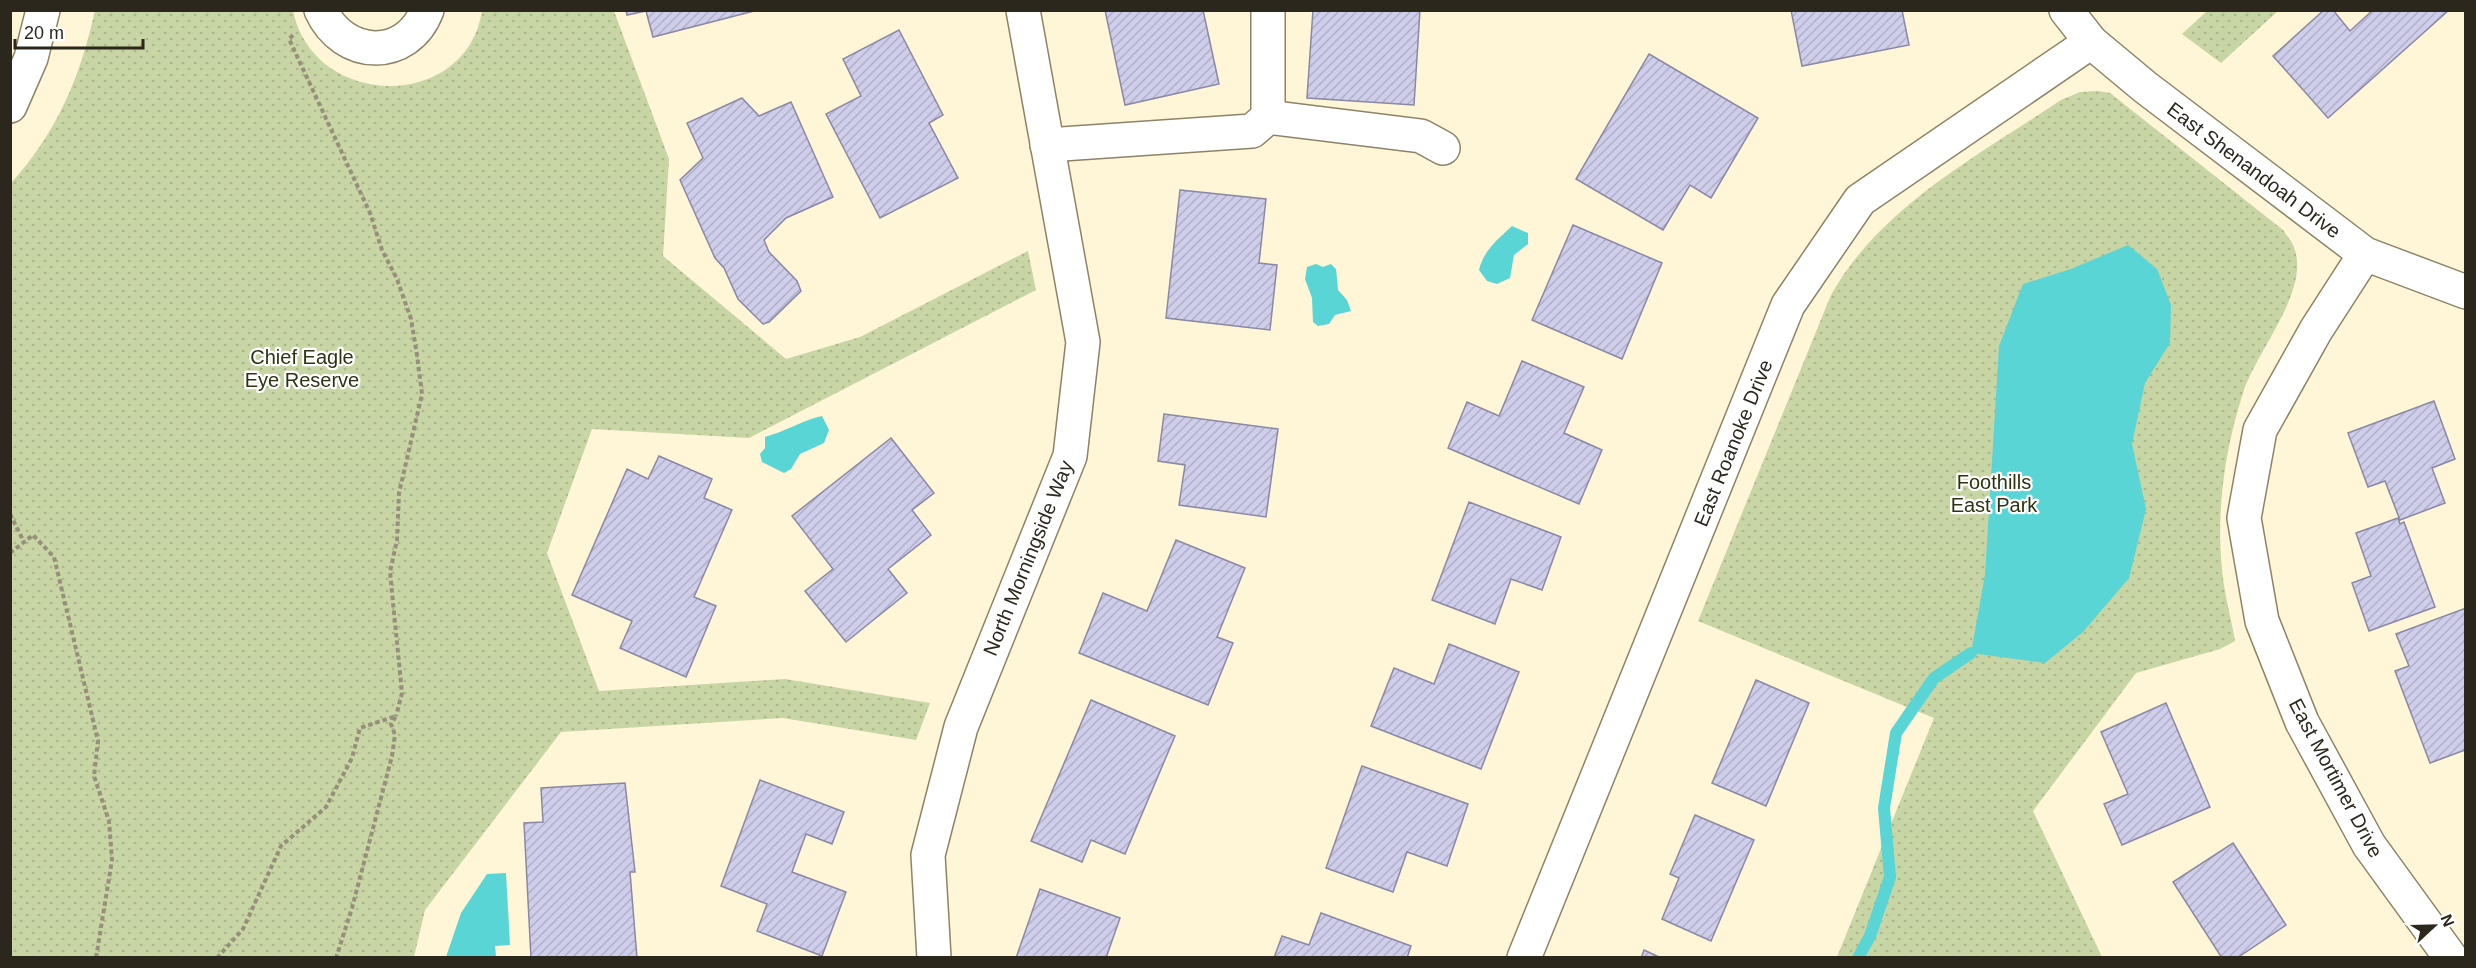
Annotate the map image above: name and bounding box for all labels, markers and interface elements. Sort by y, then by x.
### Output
scale bar [15,12,142,50]
text: 20 m [24,23,64,43]
street label: East Shenandoah Drive [2163,98,2345,242]
park label: Chief Eagle Eye Reserve [245,346,359,391]
street label: East Roanoke Drive [1689,356,1777,530]
street label: North Morningside Way [979,457,1077,659]
park label: Foothills East Park [1951,471,2038,516]
street label: East Mortimer Drive [2285,695,2387,861]
north arrow [2404,896,2464,956]
text: N [2437,912,2457,929]

